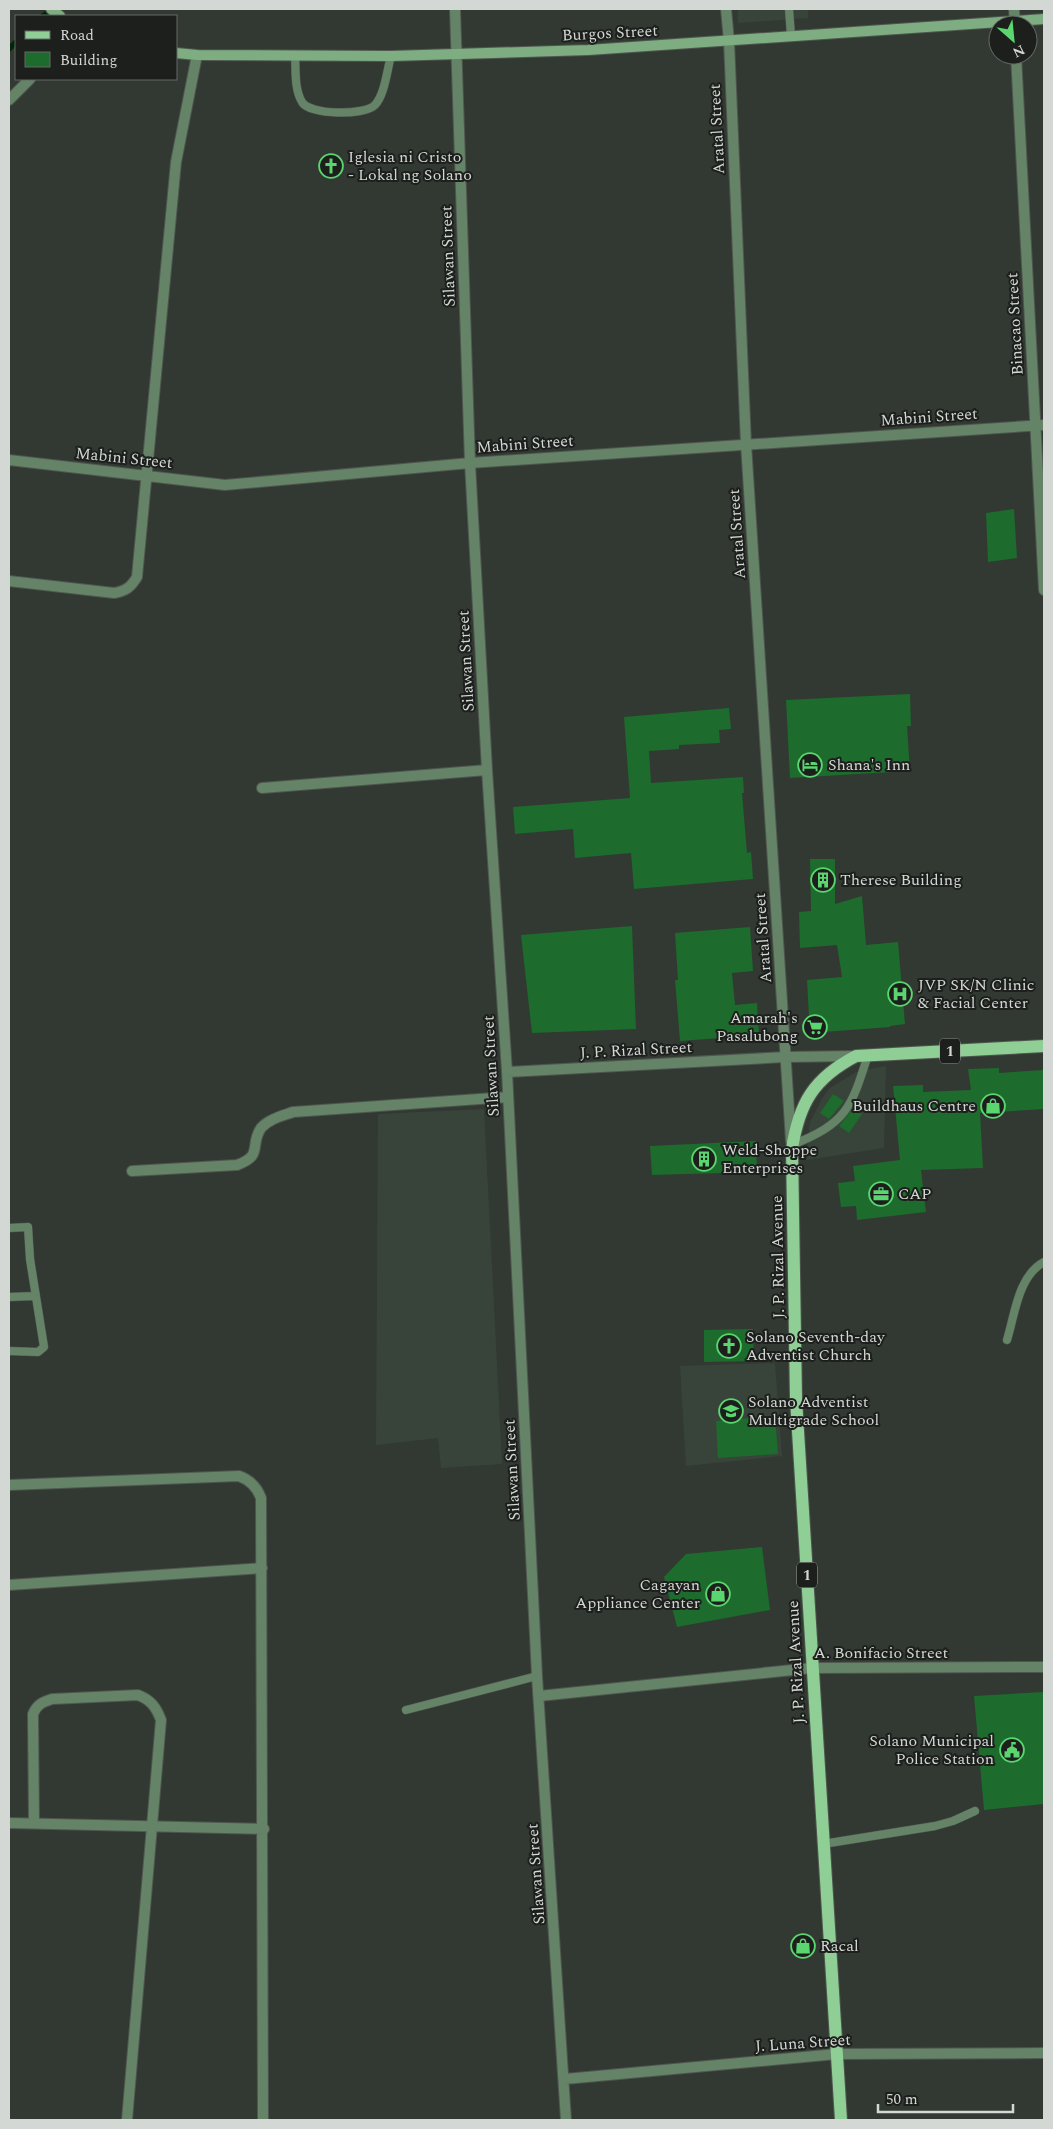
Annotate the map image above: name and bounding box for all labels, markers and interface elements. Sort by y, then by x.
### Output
legend [15,15,178,80]
north arrow [988,15,1038,65]
street label: Burgos Street [561,18,659,47]
text: Road [60,24,94,47]
text: N [1009,39,1029,63]
text: Building [60,49,117,72]
street label: Aratal Street [703,83,731,175]
place label: Iglesia ni Cristo - Lokal ng Solano [348,145,472,187]
church icon: Iglesia ni Cristo - Lokal ng Solano [318,153,344,179]
street label: Silawan Street [434,205,462,307]
street label: Binacao Street [1000,272,1030,376]
street label: Mabini Street [880,402,979,432]
street label: Mabini Street [476,429,575,459]
street label: Mabini Street [74,441,174,475]
street label: Aratal Street [722,488,752,580]
street label: Silawan Street [451,610,481,712]
hotel icon: Shana's Inn [797,752,823,778]
place label: Shana's Inn [828,753,910,777]
building icon: Therese Building [810,867,836,893]
place label: Therese Building [840,868,962,892]
street label: Aratal Street [748,892,778,984]
place label: JVP SK/N Clinic & Facial Center [918,973,1034,1015]
hospital icon: JVP SK/N Clinic & Facial Center [887,981,913,1007]
place label: Amarah's Pasalubong [716,1006,798,1048]
supermarket icon: Amarah's Pasalubong [802,1014,828,1040]
street label: Silawan Street [476,1015,506,1117]
street label: J. P. Rizal Street [579,1035,693,1065]
road number: 1 [940,1038,960,1064]
shop icon: Buildhaus Centre [980,1093,1006,1119]
place label: Buildhaus Centre [852,1094,976,1118]
place label: Weld-Shoppe Enterprises [722,1138,817,1180]
building icon: Weld-Shoppe Enterprises [691,1146,717,1172]
office icon: CAP [868,1181,894,1207]
place label: CAP [898,1182,932,1206]
street label: J. P. Rizal Avenue [765,1195,791,1319]
place label: Solano Seventh-day Adventist Church [746,1325,886,1367]
church icon: Solano Seventh-day Adventist Church [716,1333,742,1359]
place label: Solano Adventist Multigrade School [748,1390,879,1432]
school or university icon: Solano Adventist Multigrade School [718,1398,744,1424]
street label: Silawan Street [497,1419,527,1521]
road number: 1 [797,1562,817,1588]
place label: Cagayan Appliance Center [575,1573,700,1615]
shop icon: Cagayan Appliance Center [705,1581,731,1607]
street label: J. P. Rizal Avenue [781,1600,811,1724]
street label: A. Bonifacio Street [814,1641,948,1665]
place label: Solano Municipal Police Station [869,1729,994,1771]
public building icon: Solano Municipal Police Station [999,1737,1025,1763]
street label: Silawan Street [520,1822,552,1925]
shop icon: Racal [790,1933,816,1959]
place label: Racal [820,1934,859,1958]
street label: J. Luna Street [754,2028,852,2058]
scale bar [878,2082,1013,2114]
text: 50 m [886,2088,918,2111]

